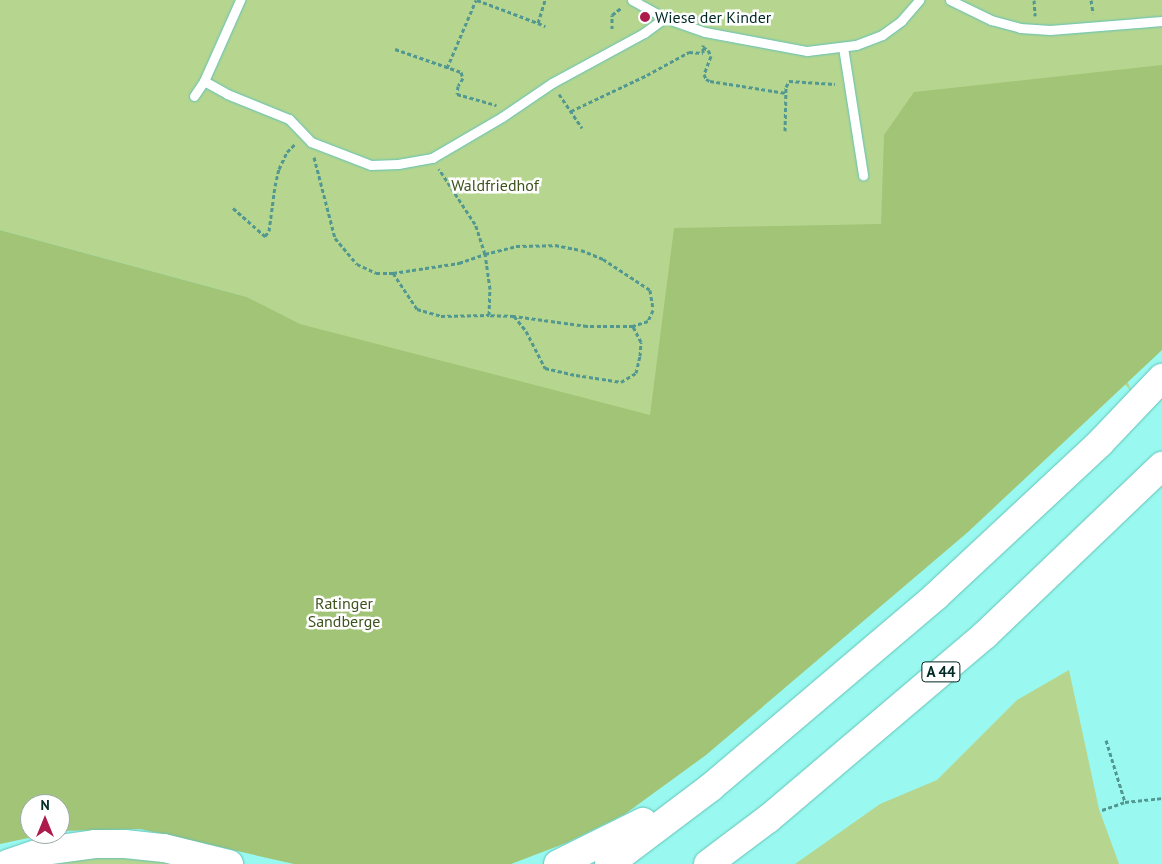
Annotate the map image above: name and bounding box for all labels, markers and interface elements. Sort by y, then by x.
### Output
place label: Wiese der Kinder [655,7,771,27]
marker: Wiese der Kinder [639,11,651,23]
park label: Waldfriedhof [451,175,539,195]
park label: Ratinger Sandberge [308,593,380,631]
road number: A 44 [921,660,961,684]
north arrow [20,794,70,844]
text: N [40,796,50,814]

